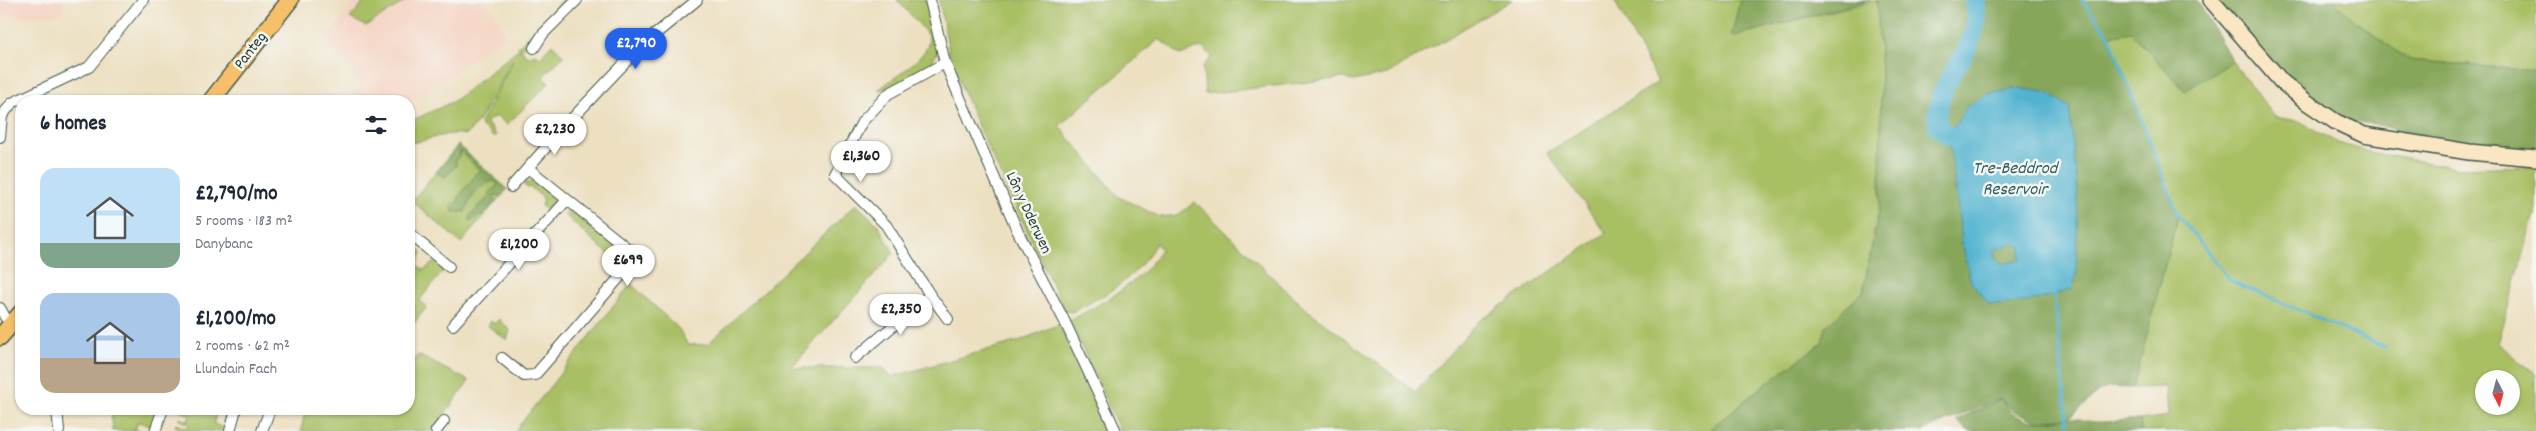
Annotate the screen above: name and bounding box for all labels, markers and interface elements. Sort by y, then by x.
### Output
street label: Panteg [229,27,273,75]
pin: £2,790 [595,28,677,70]
text: £2,790 [616,32,656,55]
text: 6 homes [40,110,107,140]
icon: filters [362,111,390,139]
pin: £2,230 [514,114,596,156]
text: £2,230 [535,118,575,141]
pin: £1,360 [820,140,902,183]
text: £1,360 [842,145,880,168]
water label: Tre-Beddrod Reservoir [1973,157,2060,203]
street label: Lôn y Dderwen [999,168,1057,258]
text: £2,790/mo [195,180,278,210]
icon: home [80,188,140,248]
text: 5 rooms · 183 m² [195,210,292,233]
pin: £1,200 [478,228,560,271]
text: Danybanc [195,233,253,256]
text: £1,200 [500,233,538,256]
pin: £699 [598,244,658,287]
text: £699 [613,249,643,272]
pin: £2,350 [860,294,942,336]
text: £2,350 [880,298,922,321]
text: £1,200/mo [195,305,276,335]
icon: home [80,313,140,373]
text: 2 rooms · 62 m² [195,335,290,358]
text: Llundain Fach [195,358,277,381]
north arrow [2475,370,2520,415]
map controls [2475,370,2520,415]

